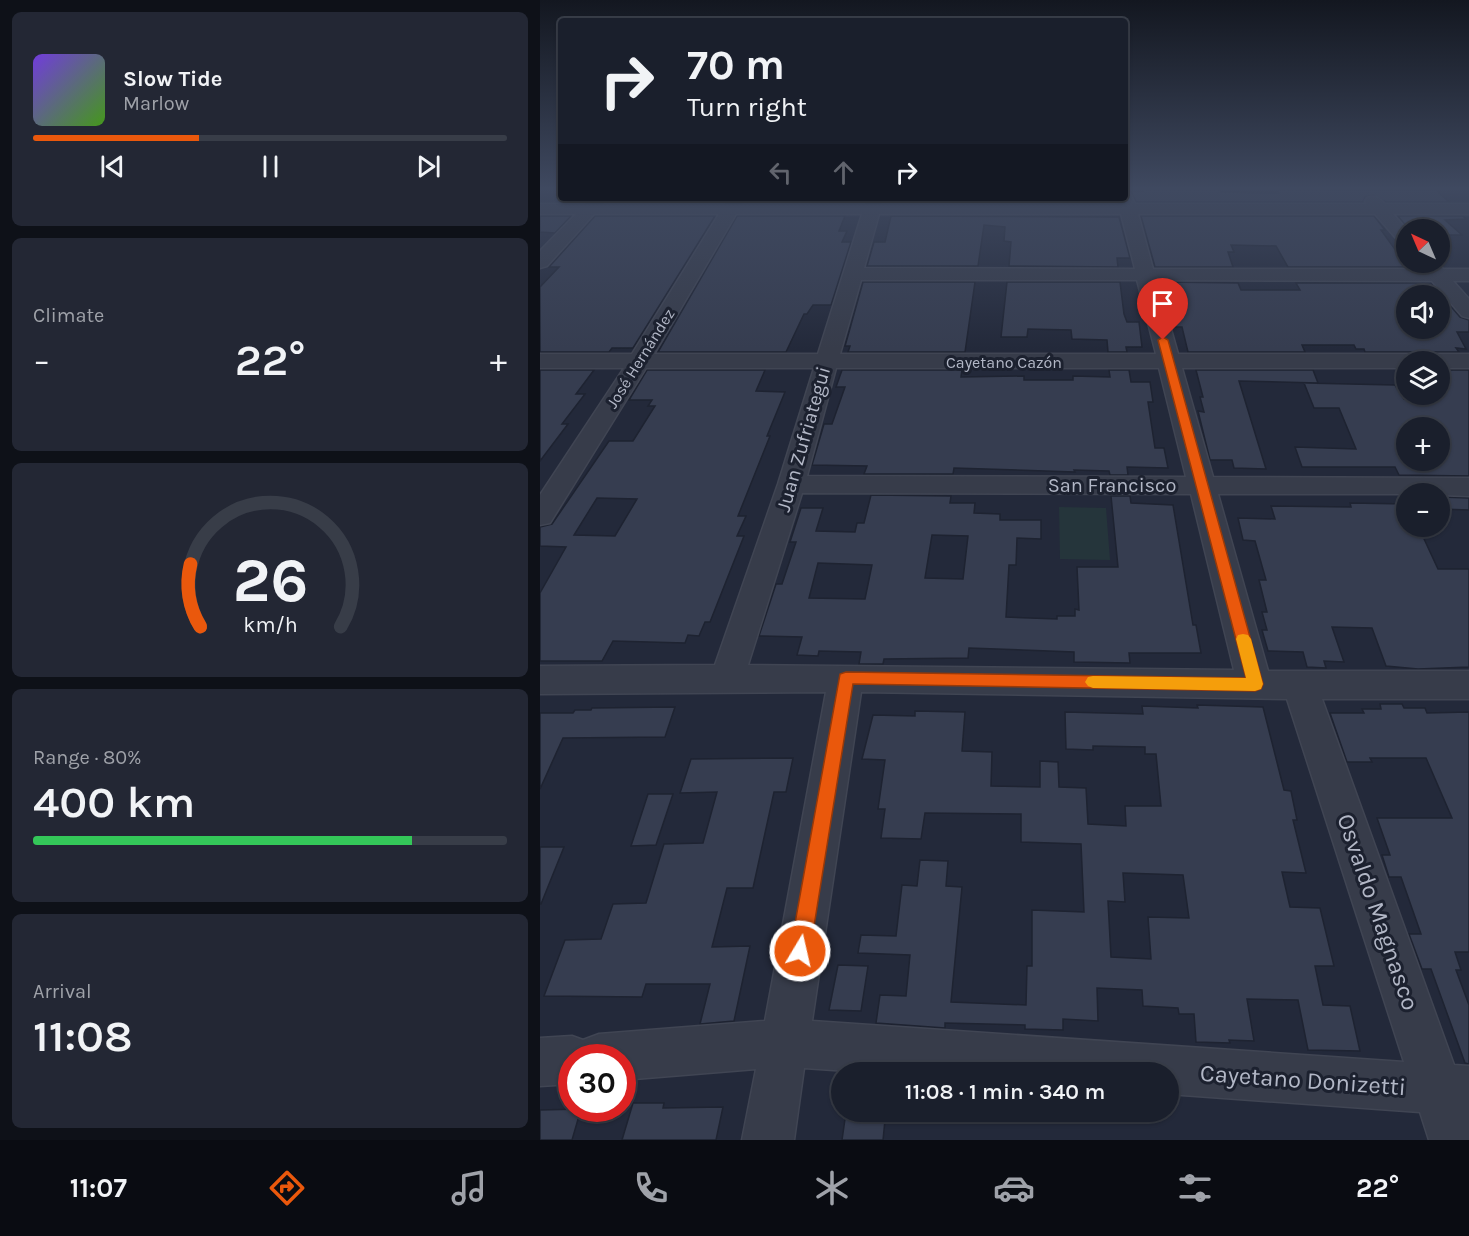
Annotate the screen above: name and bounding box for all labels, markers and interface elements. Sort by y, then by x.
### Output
text: 70 m [687,40,785,90]
icon: right [588,42,666,120]
text: Slow Tide [123,66,223,92]
text: Turn right [687,91,807,123]
text: Marlow [123,92,189,115]
icon: previous [96,150,129,183]
icon: pause [254,150,287,183]
icon: next [412,150,445,183]
icon: left [764,156,797,189]
icon: ahead [827,156,860,189]
icon: right [890,156,923,189]
north arrow [1396,219,1450,273]
map controls [1396,219,1450,537]
pin [1137,278,1188,340]
button: sound [1396,285,1450,339]
icon: arrive [1146,287,1179,320]
text: Climate [33,304,104,327]
street label: José Hernández [602,305,679,412]
text: 22° [235,334,305,386]
text: − [33,341,50,379]
text: + [490,341,507,379]
button: layers [1396,351,1450,405]
street label: Cayetano Cazón [946,353,1062,372]
street label: Juan Zufriategui [772,364,835,514]
button: + [1396,417,1450,471]
street label: San Francisco [1048,474,1176,497]
button: − [1396,483,1450,537]
text: 26 [232,544,308,617]
text: km/h [243,612,297,637]
text: Range · 80% [33,746,142,769]
text: 400 km [33,776,195,828]
street label: Osvaldo Magnasco [1331,810,1425,1014]
position arrow [768,919,832,983]
text: Arrival [33,980,92,1003]
text: 11:08 [33,1010,133,1062]
speed limit sign: 30 [558,1044,636,1122]
street label: Cayetano Donizetti [1199,1059,1407,1101]
text: 11:08 · 1 min · 340 m [905,1079,1105,1105]
icon: directions [266,1167,308,1209]
icon: music [448,1167,490,1209]
icon: phone [630,1167,672,1209]
icon: climate [811,1167,853,1209]
icon: car [993,1167,1035,1209]
icon: filters [1174,1167,1216,1209]
text: 11:07 [70,1172,127,1204]
text: 22° [1356,1172,1399,1204]

